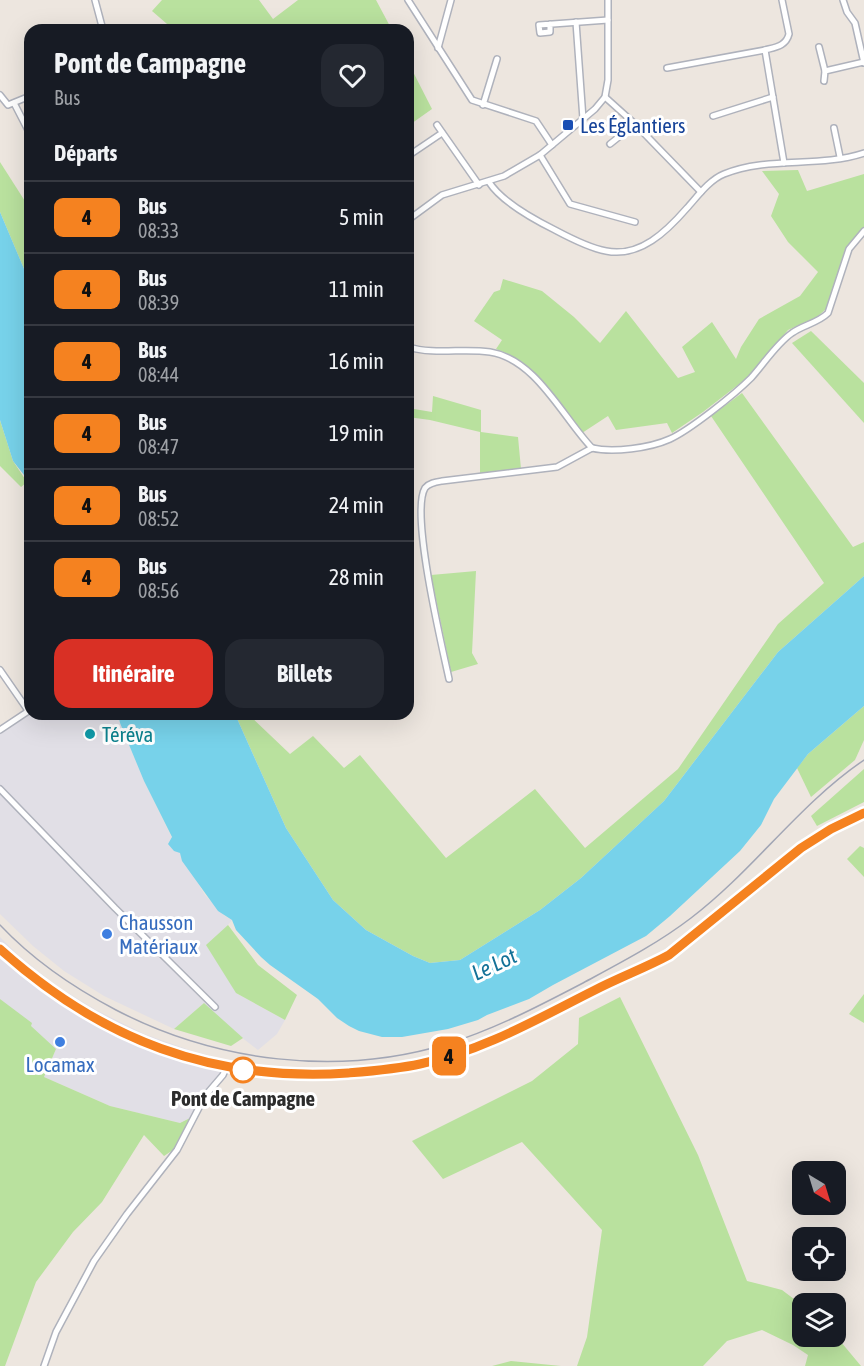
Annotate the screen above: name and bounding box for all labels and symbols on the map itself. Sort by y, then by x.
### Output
place label: Les Églantiers [580,113,685,137]
marker: Les Églantiers [561,118,575,132]
place label: Téréva [102,722,153,746]
marker: Téréva [83,727,97,741]
place label: Chausson Matériaux [119,910,198,958]
marker: Chausson Matériaux [100,927,114,941]
water label: Le Lot [467,942,521,986]
marker: Locamax [53,1035,67,1049]
line badge: 4 [430,1036,468,1076]
place label: Locamax [26,1052,95,1076]
marker: Pont de Campagne [230,1057,256,1083]
place label: Pont de Campagne [171,1086,315,1110]
north arrow [792,1161,846,1215]

